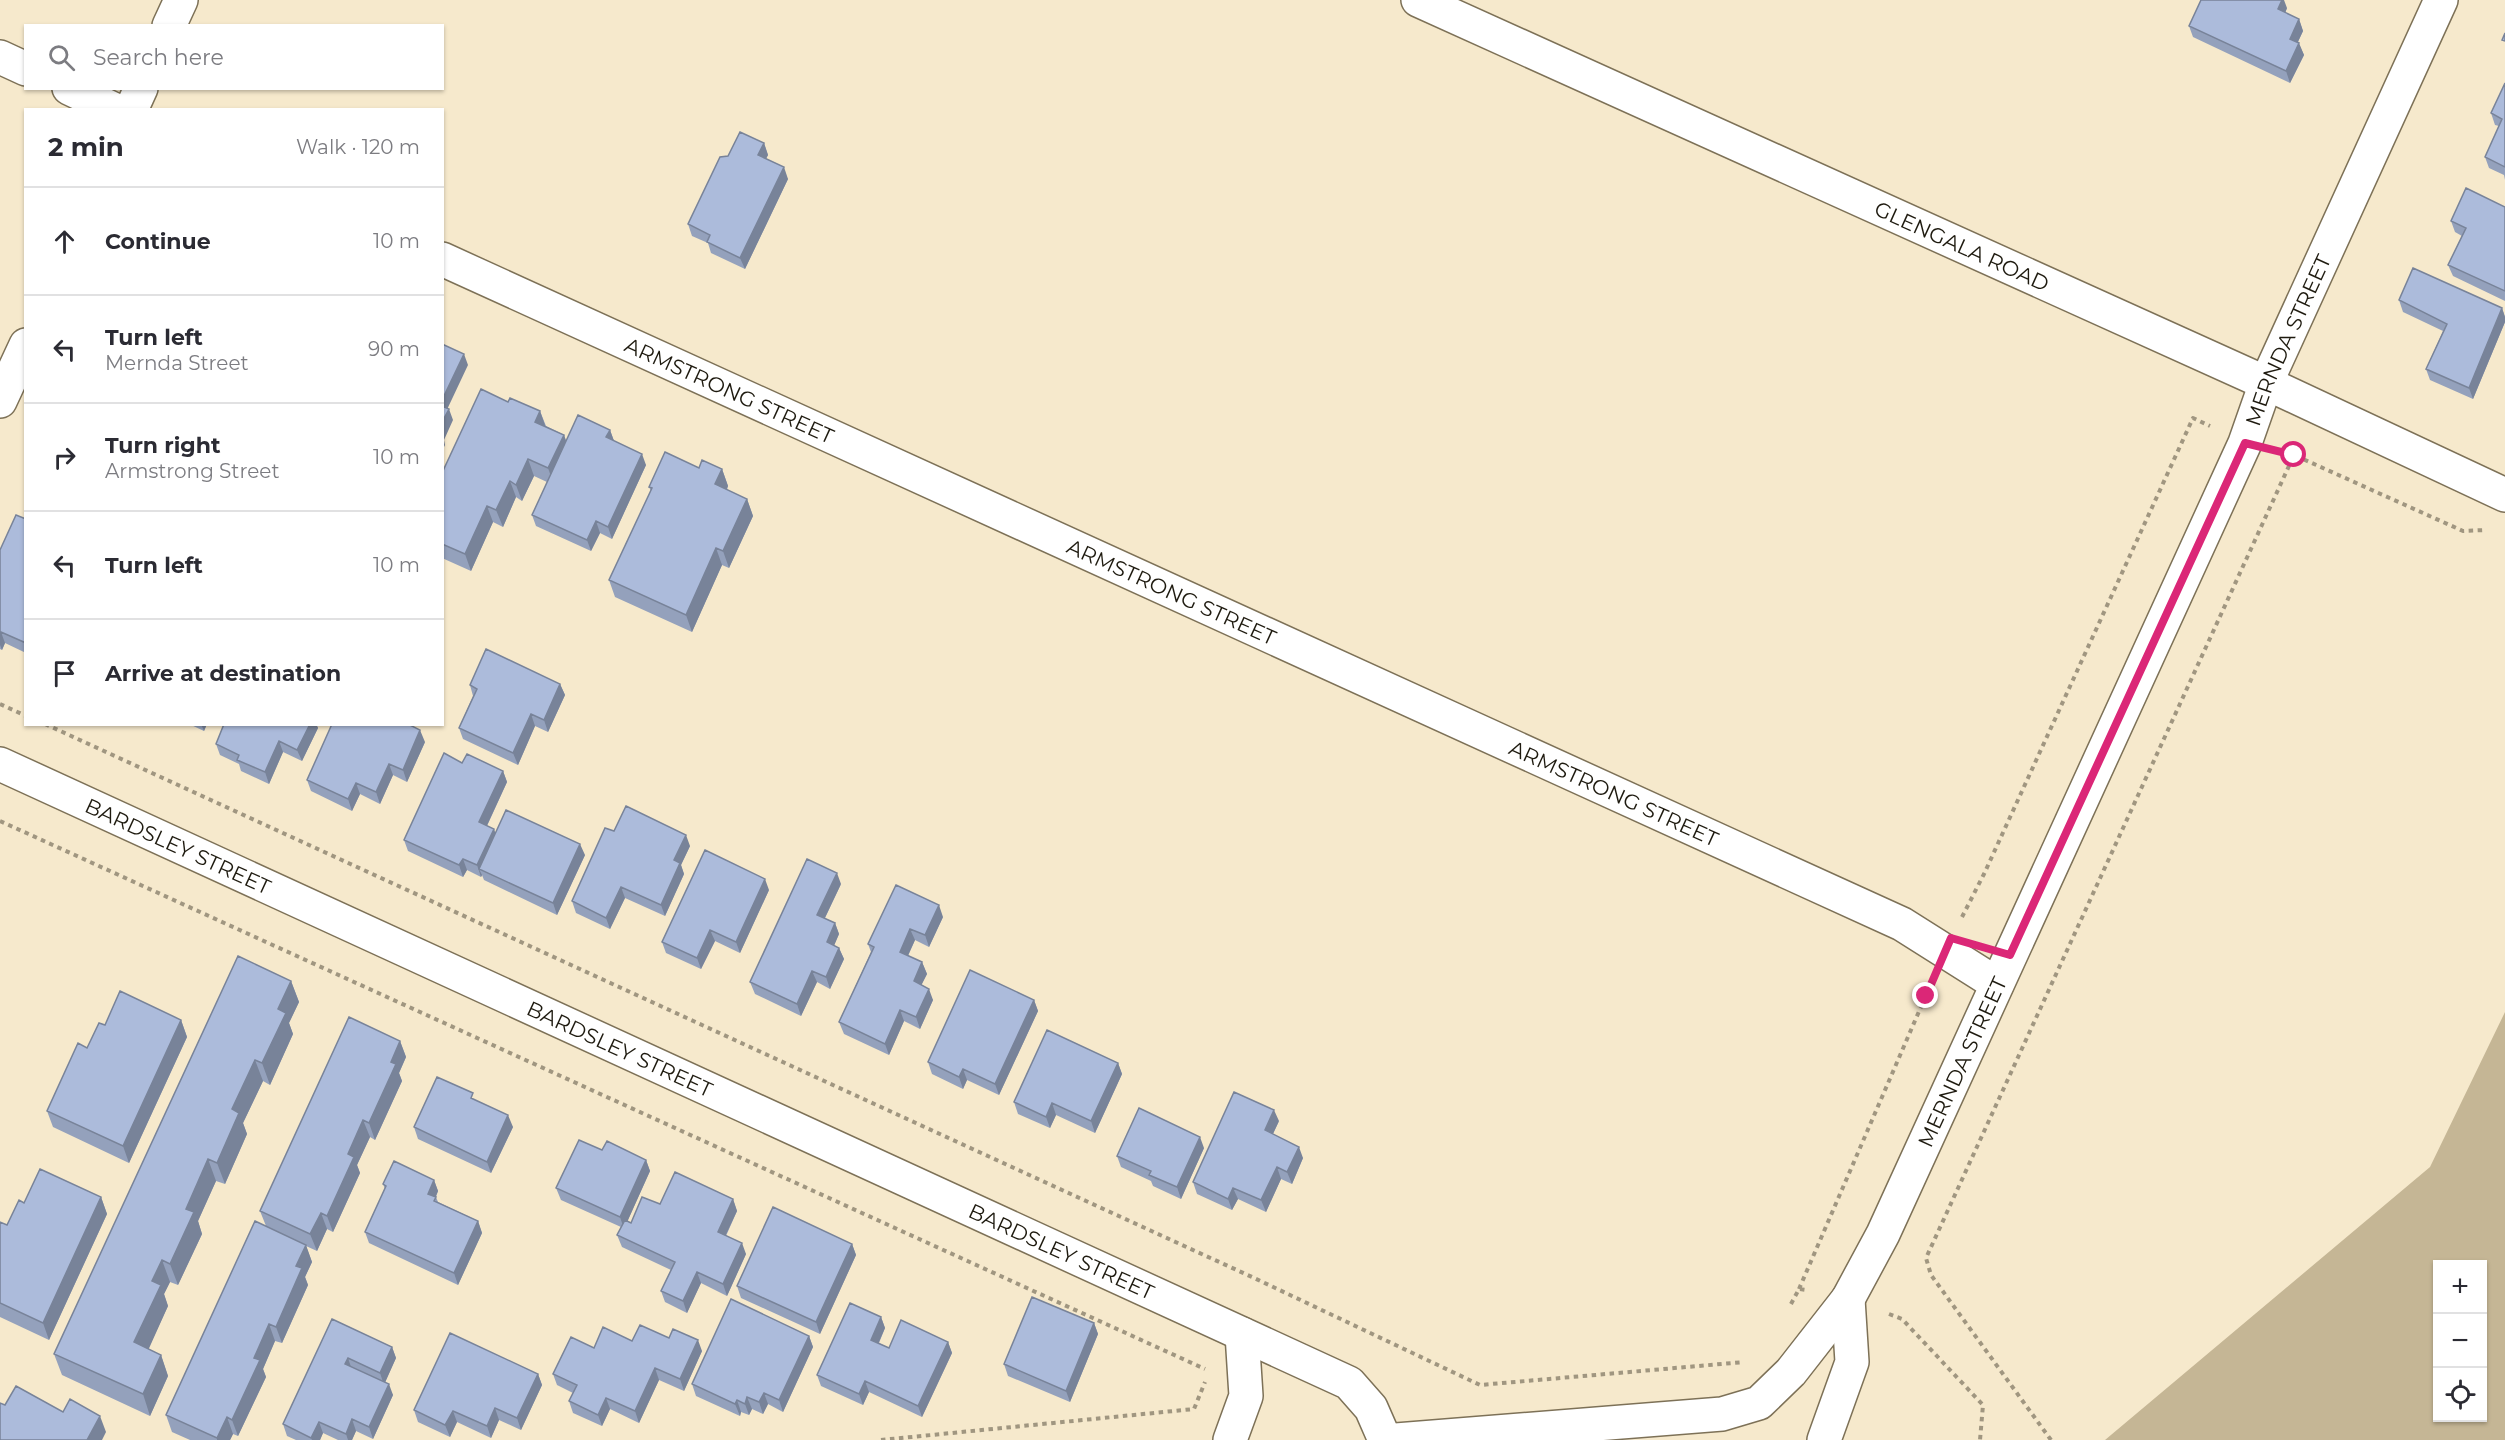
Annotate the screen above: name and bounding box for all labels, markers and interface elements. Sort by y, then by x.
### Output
search box [24,24,444,90]
icon: search [45,41,78,74]
text: Search here [93,44,224,71]
text: 2 min [48,131,124,163]
text: Walk · 120 m [296,135,420,159]
street label: GLENGALA ROAD [1871,195,2053,296]
icon: ahead [48,225,81,258]
text: Continue [105,228,211,255]
text: 10 m [373,229,420,253]
street label: MERNDA STREET [2240,250,2336,429]
text: Turn left [105,324,203,351]
street label: ARMSTRONG STREET [621,332,838,448]
icon: left [48,333,81,366]
text: 90 m [368,337,420,361]
text: Mernda Street [105,351,249,375]
text: Turn right [105,432,220,459]
icon: right [48,441,81,474]
route start [2280,441,2306,467]
text: 10 m [373,445,420,469]
text: Armstrong Street [105,459,280,483]
street label: ARMSTRONG STREET [1063,533,1280,650]
icon: left [48,549,81,582]
text: Turn left [105,552,203,579]
text: 10 m [373,553,420,577]
icon: arrive [48,657,81,690]
text: Arrive at destination [105,660,341,687]
street label: ARMSTRONG STREET [1506,734,1723,851]
street label: BARDSLEY STREET [81,792,275,899]
street label: MERNDA STREET [1912,973,2012,1151]
route end [1912,982,1938,1008]
street label: BARDSLEY STREET [523,995,717,1102]
street label: BARDSLEY STREET [965,1198,1158,1305]
map controls [2433,1260,2487,1422]
button: + [2433,1260,2487,1314]
button: − [2433,1314,2487,1368]
button: locate [2433,1368,2487,1422]

